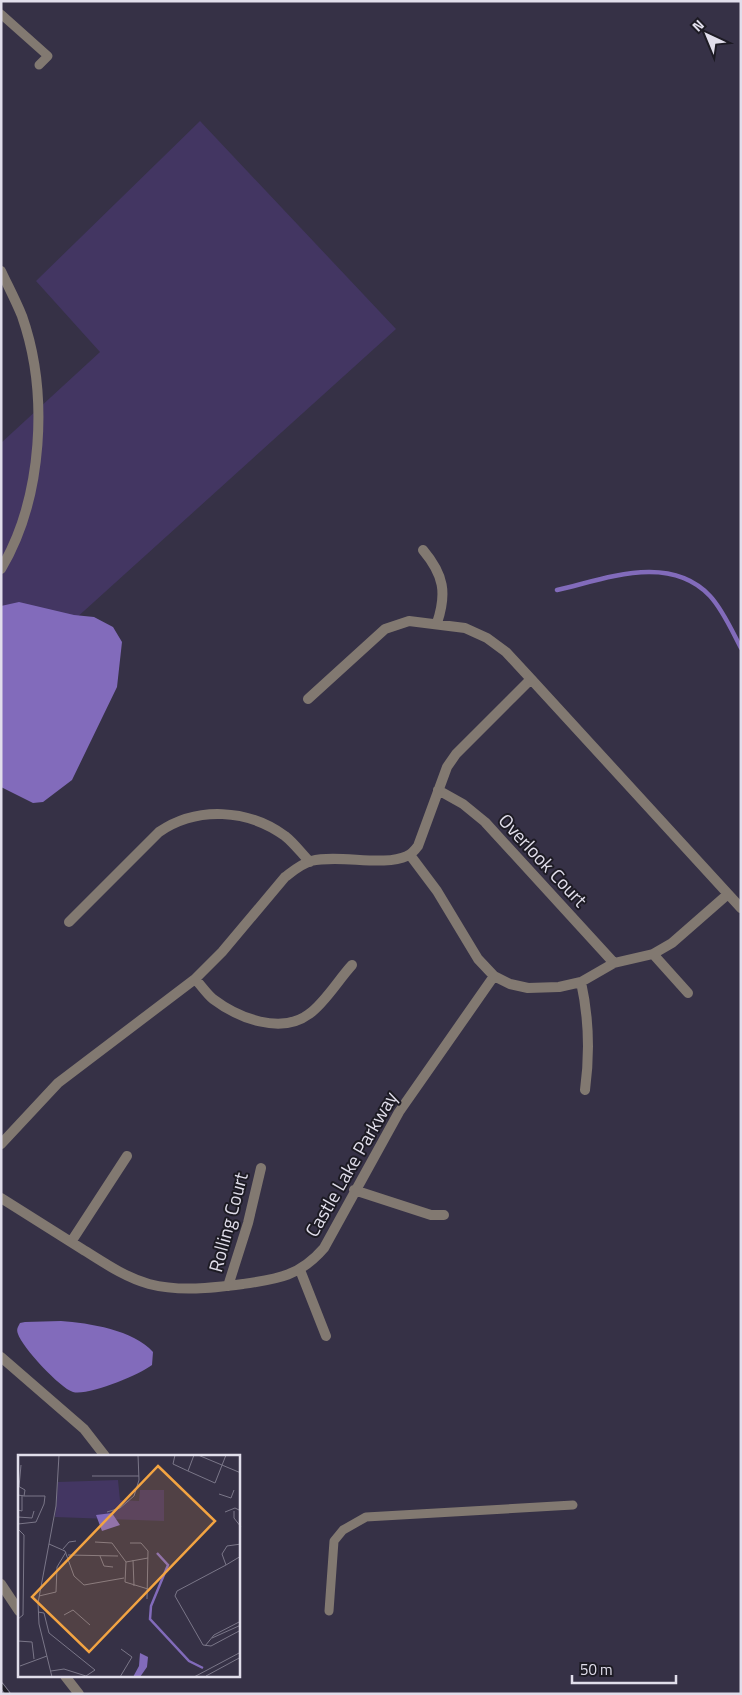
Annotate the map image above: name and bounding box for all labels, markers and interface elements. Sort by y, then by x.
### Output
north arrow [682,10,732,60]
text: N [687,14,708,36]
street label: Overlook Court [492,806,595,913]
street label: Castle Lake Parkway [297,1085,404,1242]
street label: Rolling Court [200,1168,255,1275]
inset map [18,1455,240,1678]
scale bar [572,1652,676,1684]
text: 50 m [580,1658,613,1681]

